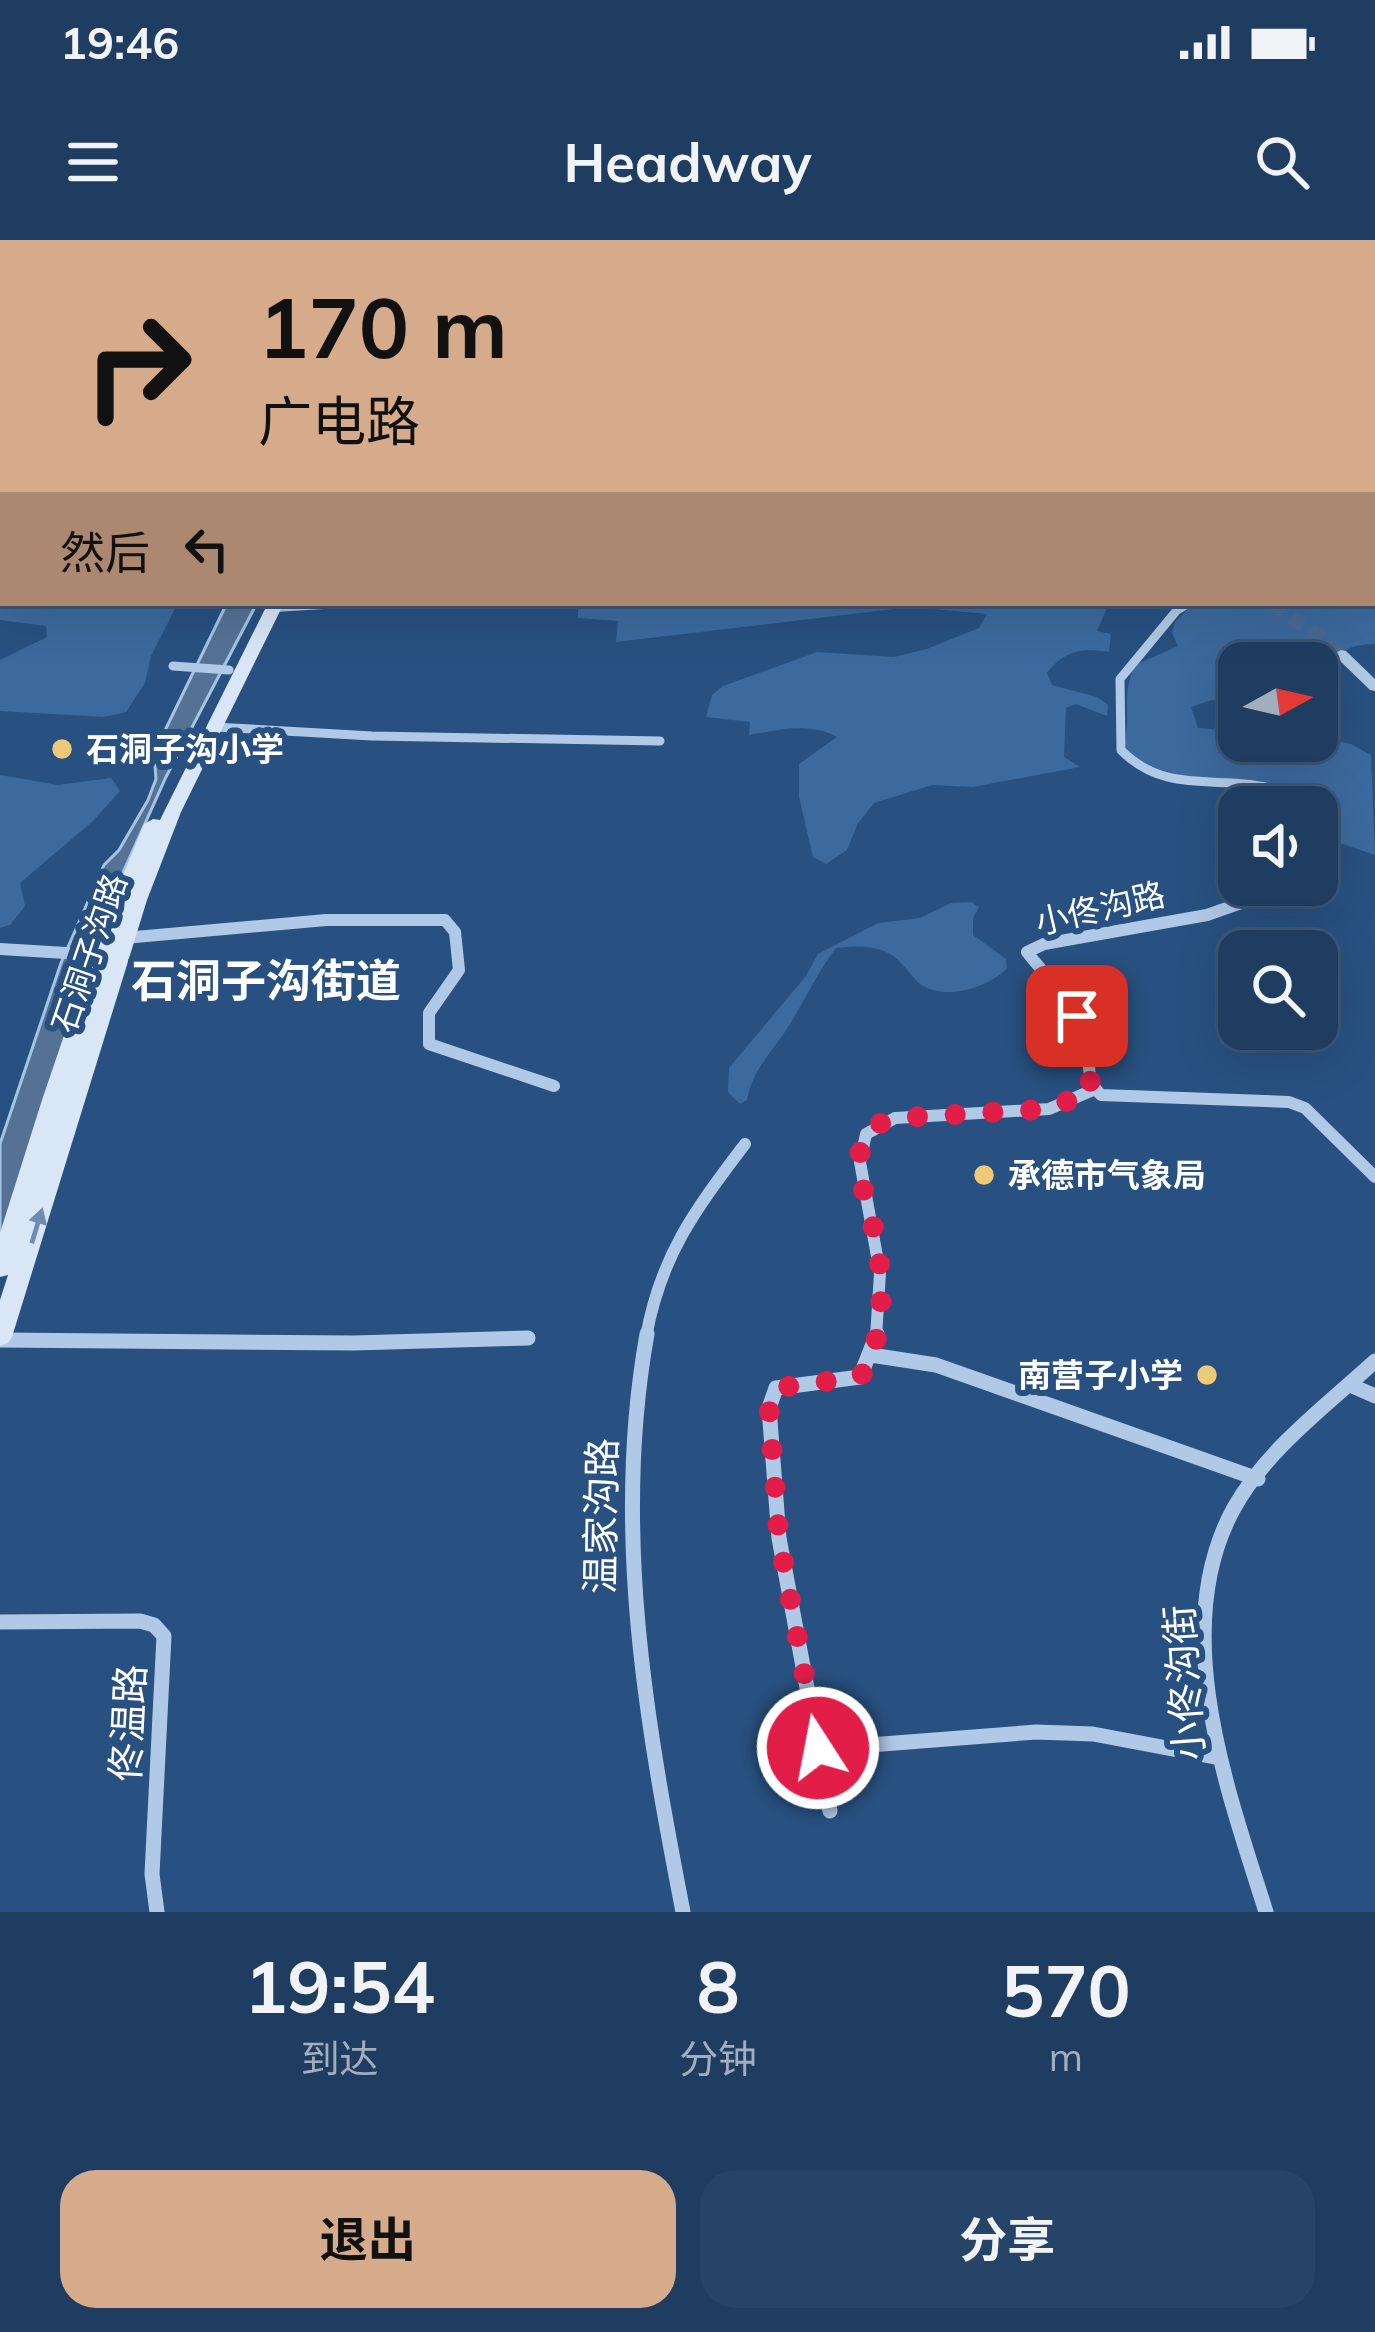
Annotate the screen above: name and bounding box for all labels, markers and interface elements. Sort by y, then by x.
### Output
text: 19:46 [60,14,179,70]
text: Headway [563,128,812,196]
icon: menu [60,129,126,195]
icon: search [1249,129,1315,195]
text: 170 m [258,274,508,379]
icon: right [60,288,216,444]
text: 广电路 [258,387,420,455]
icon: left [174,516,240,582]
text: 然后 [60,524,150,580]
north arrow [1218,642,1338,762]
map controls [1218,642,1338,1050]
place label: 石洞子沟小学 [86,728,284,769]
marker: 石洞子沟小学 [49,736,75,762]
button: sound [1218,786,1338,906]
street label: 石洞子沟路 [42,868,135,1038]
street label: 小佟沟路 [1031,873,1169,942]
button: search [1218,930,1338,1050]
district label: 石洞子沟街道 [131,952,401,1008]
pin [1026,965,1128,1067]
icon: arrive [1044,983,1110,1049]
place label: 承德市气象局 [1008,1154,1206,1195]
marker: 承德市气象局 [971,1162,997,1188]
one-way arrow [28,1207,47,1244]
place label: 南营子小学 [1018,1354,1183,1395]
marker: 南营子小学 [1194,1362,1220,1388]
street label: 温家沟路 [575,1438,626,1594]
street label: 小佟沟街 [1154,1604,1213,1763]
street label: 佟温路 [100,1663,155,1783]
position arrow [755,1685,881,1811]
text: 19:54 [244,1941,435,2031]
text: 8 [696,1941,740,2031]
text: 570 [1001,1945,1131,2035]
text: m [1049,2032,1083,2081]
text: 到达 [300,2034,379,2083]
text: 分钟 [679,2034,757,2083]
button: 退出 [60,2170,676,2308]
button: 分享 [700,2170,1315,2308]

